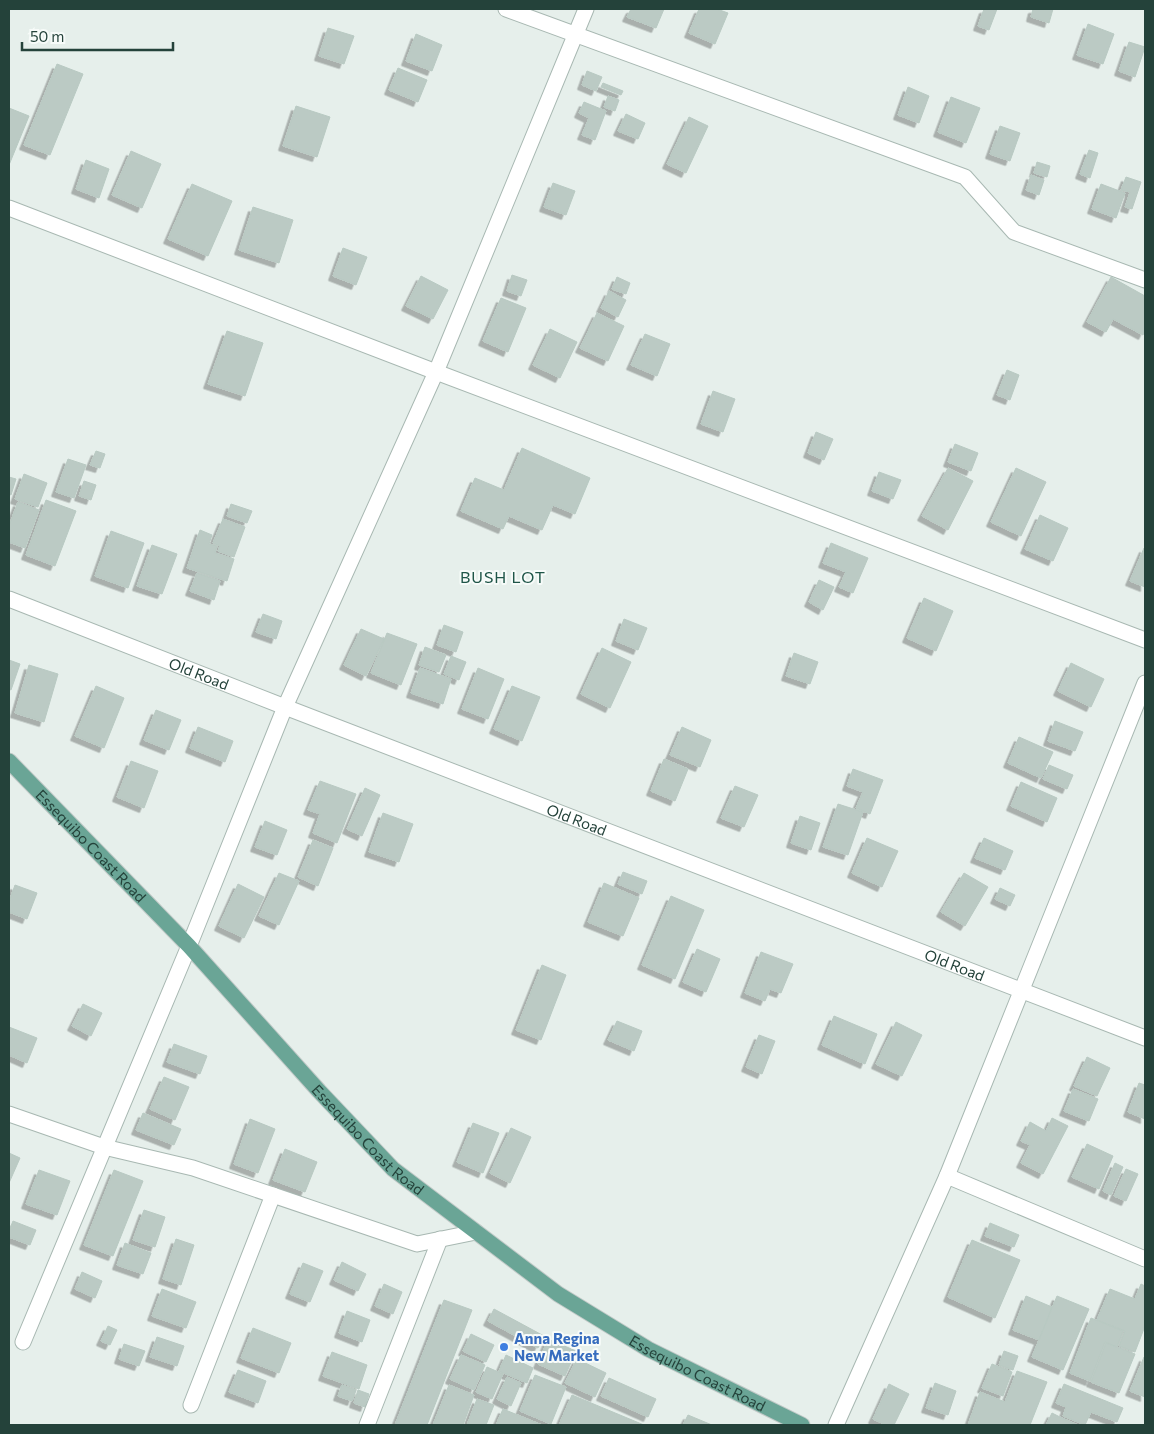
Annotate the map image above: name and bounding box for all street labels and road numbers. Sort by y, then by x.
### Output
street label: Old Road [167,654,231,693]
street label: Essequibo Coast Road [32,785,150,906]
street label: Old Road [544,800,609,839]
street label: Old Road [922,945,987,984]
street label: Essequibo Coast Road [308,1081,428,1198]
street label: Essequibo Coast Road [626,1331,769,1415]

